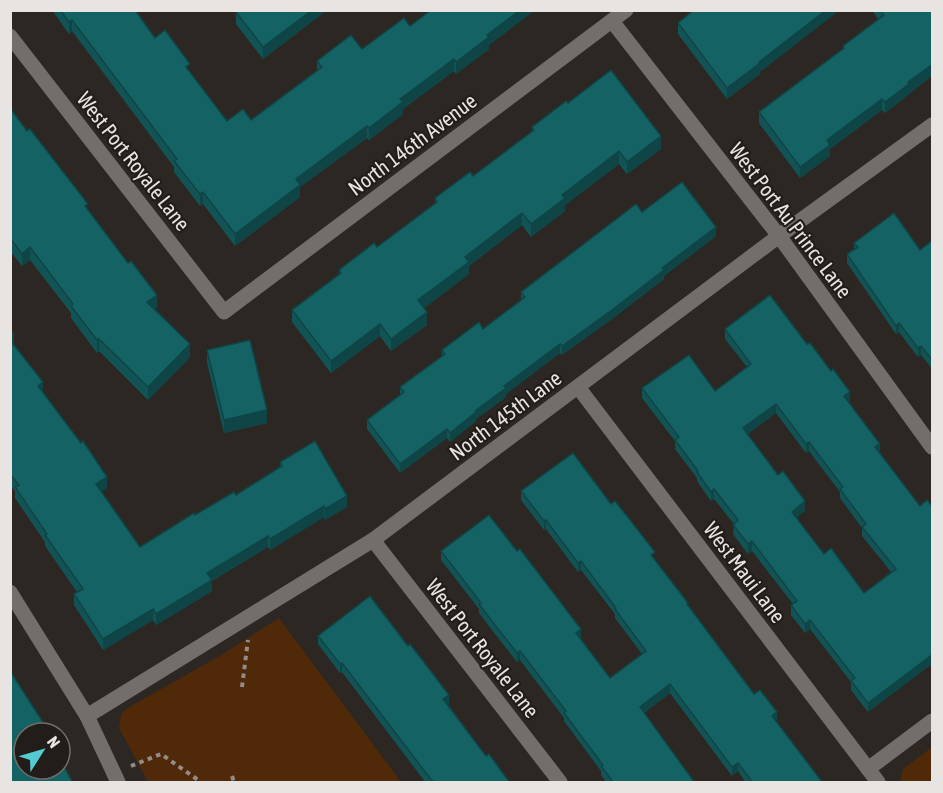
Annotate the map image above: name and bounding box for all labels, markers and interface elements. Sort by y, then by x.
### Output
street label: West Port Royale Lane [72,87,196,235]
street label: North 146th Avenue [343,88,481,200]
street label: West Port Au Prince Lane [725,138,857,302]
street label: North 145th Lane [444,365,566,465]
street label: West Maui Lane [699,517,791,627]
street label: West Port Royale Lane [421,574,545,722]
north arrow [12,721,72,781]
text: N [44,733,64,751]

